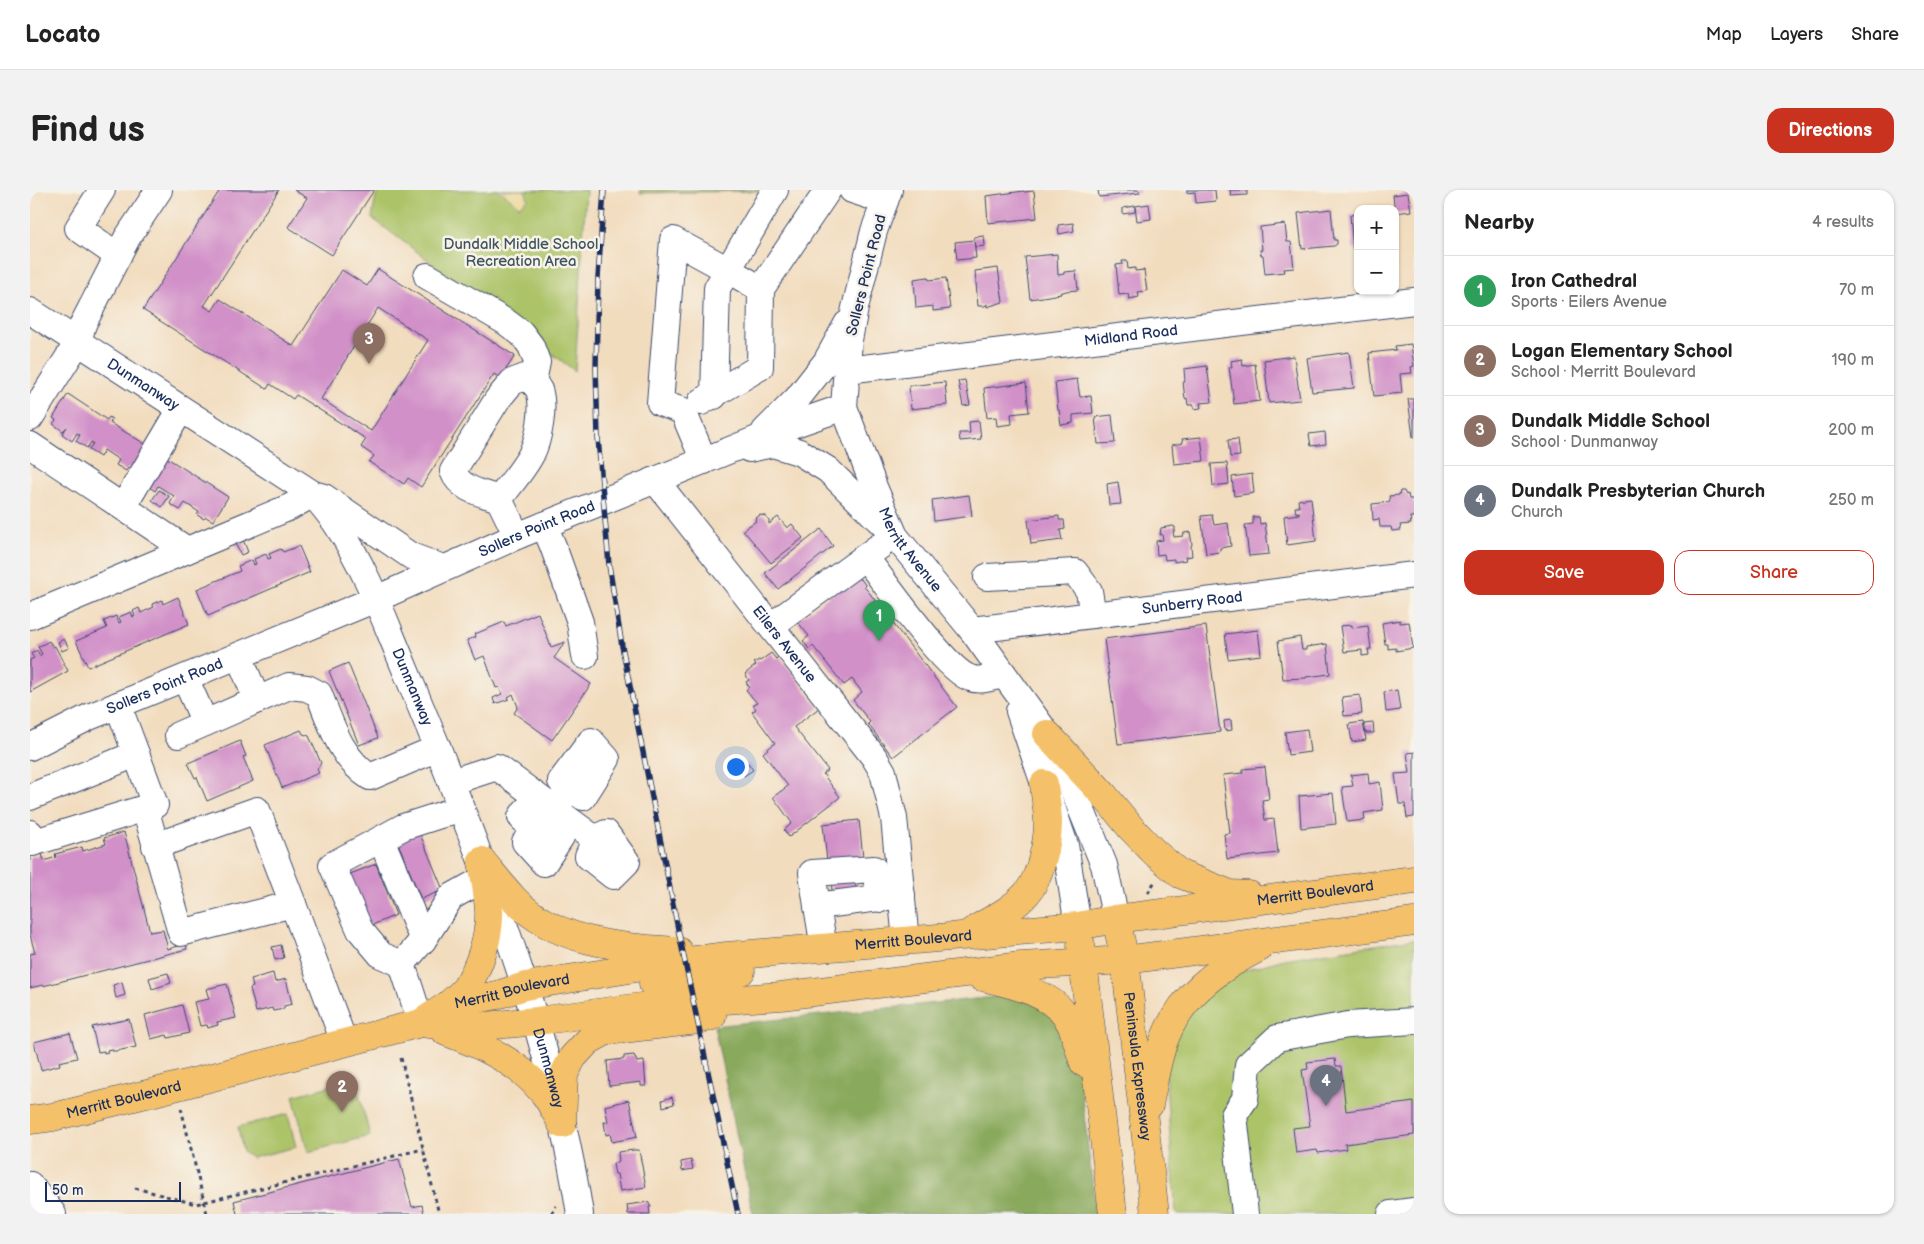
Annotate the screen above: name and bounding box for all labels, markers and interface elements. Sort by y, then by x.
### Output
text: Locato [25,20,100,49]
text: Map [1706,24,1742,45]
text: Layers [1770,24,1823,45]
text: Share [1851,24,1899,45]
button: Directions [1767,108,1894,153]
text: Find us [30,109,145,152]
map controls [1354,205,1399,295]
button: + [1354,205,1399,250]
text: Nearby [1464,210,1534,235]
street label: Sollers Point Road [842,213,891,338]
text: 4 results [1812,213,1874,232]
park label: Dundalk Middle School Recreation Area [444,235,598,271]
button: − [1354,250,1399,295]
text: Iron Cathedral [1511,270,1637,293]
text: 1 [1477,281,1483,300]
text: 70 m [1839,281,1874,300]
text: Sports · Eilers Avenue [1511,293,1667,312]
street label: Midland Road [1083,321,1179,351]
pin: 3 [353,323,385,364]
text: Logan Elementary School [1511,340,1733,363]
text: 2 [1475,351,1485,370]
text: 190 m [1832,351,1874,370]
street label: Dunmanway [103,354,183,415]
text: School · Merritt Boulevard [1511,363,1696,382]
text: Dundalk Middle School [1511,410,1710,433]
text: 3 [1475,421,1485,440]
text: 200 m [1828,421,1874,440]
text: School · Dunmanway [1511,433,1658,452]
text: Dundalk Presbyterian Church [1511,480,1765,503]
text: 4 [1475,491,1485,510]
text: 250 m [1828,491,1874,510]
street label: Sollers Point Road [476,496,598,562]
text: Church [1511,503,1563,522]
street label: Merritt Avenue [874,505,946,596]
button: Save [1464,550,1664,595]
button: Share [1674,550,1874,595]
street label: Sunberry Road [1141,587,1244,619]
pin: 1 [863,600,895,641]
street label: Eilers Avenue [748,602,821,687]
street label: Dunmanway [387,645,437,729]
street label: Sollers Point Road [104,654,226,719]
your location [723,754,749,780]
street label: Merritt Boulevard [1256,876,1375,910]
street label: Merritt Boulevard [854,926,973,955]
street label: Merritt Boulevard [453,970,571,1013]
street label: Peninsula Expressway [1119,991,1155,1142]
street label: Dunmanway [528,1026,568,1110]
pin: 4 [1310,1065,1342,1106]
pin: 2 [326,1071,358,1112]
street label: Merritt Boulevard [64,1077,183,1123]
scale bar [45,1179,181,1202]
text: 50 m [52,1182,84,1199]

